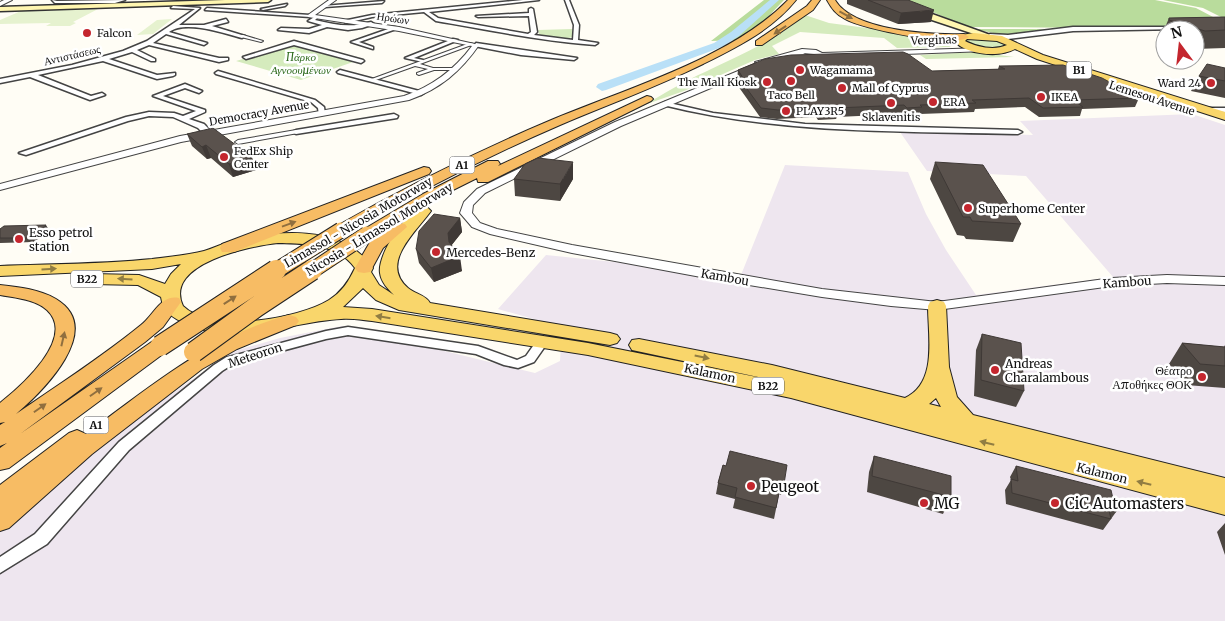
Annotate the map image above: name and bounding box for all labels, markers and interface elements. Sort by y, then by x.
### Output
street label: Ηρώων [376,9,410,27]
one-way arrow [838,11,853,19]
north arrow [1155,20,1205,70]
text: N [1169,22,1184,43]
one-way arrow [773,25,787,35]
place label: Falcon [97,26,132,40]
marker: Falcon [81,27,93,39]
street label: Verginas [910,32,957,48]
street label: Αντιστάσεως [42,42,102,68]
park label: Πάρκο Αγνοουμένων [270,50,331,77]
road number: B1 [1066,62,1092,78]
place label: Wagamama [809,63,873,77]
marker: Wagamama [794,64,806,76]
place label: The Mall Kiosk [677,75,757,89]
marker: Taco Bell [785,75,797,87]
marker: The Mall Kiosk [761,76,773,88]
place label: Ward 24 [1157,76,1201,90]
marker: Ward 24 [1205,77,1217,89]
street label: Lemesou Avenue [1107,78,1197,119]
place label: Mall of Cyprus [852,81,929,95]
marker: Mall of Cyprus [836,82,848,94]
place label: Taco Bell [767,88,816,102]
place label: IKEA [1051,90,1078,104]
marker: IKEA [1035,91,1047,103]
place label: ERA [943,95,966,109]
marker: ERA [927,96,939,108]
street label: Democracy Avenue [208,97,310,129]
marker: Sklavenitis [885,97,897,109]
place label: PLAY3R5 [796,104,844,118]
marker: PLAY3R5 [780,105,792,117]
place label: Sklavenitis [862,110,920,124]
place label: FedEx Ship Center [234,144,293,171]
marker: FedEx Ship Center [218,151,230,163]
road number: A1 [450,156,474,174]
street label: Limassol - Nicosia Motorway [281,173,435,271]
street label: Nicosia - Limassol Motorway [303,179,455,279]
place label: Superhome Center [978,201,1086,216]
marker: Superhome Center [962,202,974,214]
one-way arrow [282,220,297,227]
place label: Esso petrol station [29,225,93,254]
marker: Esso petrol station [13,233,25,245]
place label: Mercedes-Benz [446,245,536,260]
marker: Mercedes-Benz [430,246,442,258]
one-way arrow [41,264,57,272]
street label: Kambou [700,265,751,289]
road number: B22 [71,270,103,288]
street label: Kambou [1102,273,1152,291]
one-way arrow [116,275,132,283]
one-way arrow [223,295,237,305]
one-way arrow [374,313,390,321]
one-way arrow [59,331,67,346]
street label: Meteoron [226,339,284,371]
one-way arrow [695,354,711,362]
place label: Andreas Charalambous [1004,356,1089,385]
street label: Kalamon [683,360,737,386]
place label: Θέατρο Αποθήκες ΘΟΚ [1112,363,1192,392]
marker: Andreas Charalambous [989,364,1001,376]
marker: Θέατρο Αποθήκες ΘΟΚ [1196,371,1208,383]
road number: B22 [752,378,784,394]
one-way arrow [89,387,103,397]
one-way arrow [33,403,47,413]
road number: A1 [84,416,108,434]
one-way arrow [979,439,994,447]
street label: Kalamon [1075,459,1129,487]
place label: Peugeot [761,477,819,496]
one-way arrow [1136,479,1151,487]
marker: Peugeot [745,480,757,492]
place label: MG [934,494,960,513]
place label: CiC Automasters [1065,494,1184,513]
marker: MG [918,497,930,509]
marker: CiC Automasters [1049,497,1061,509]

